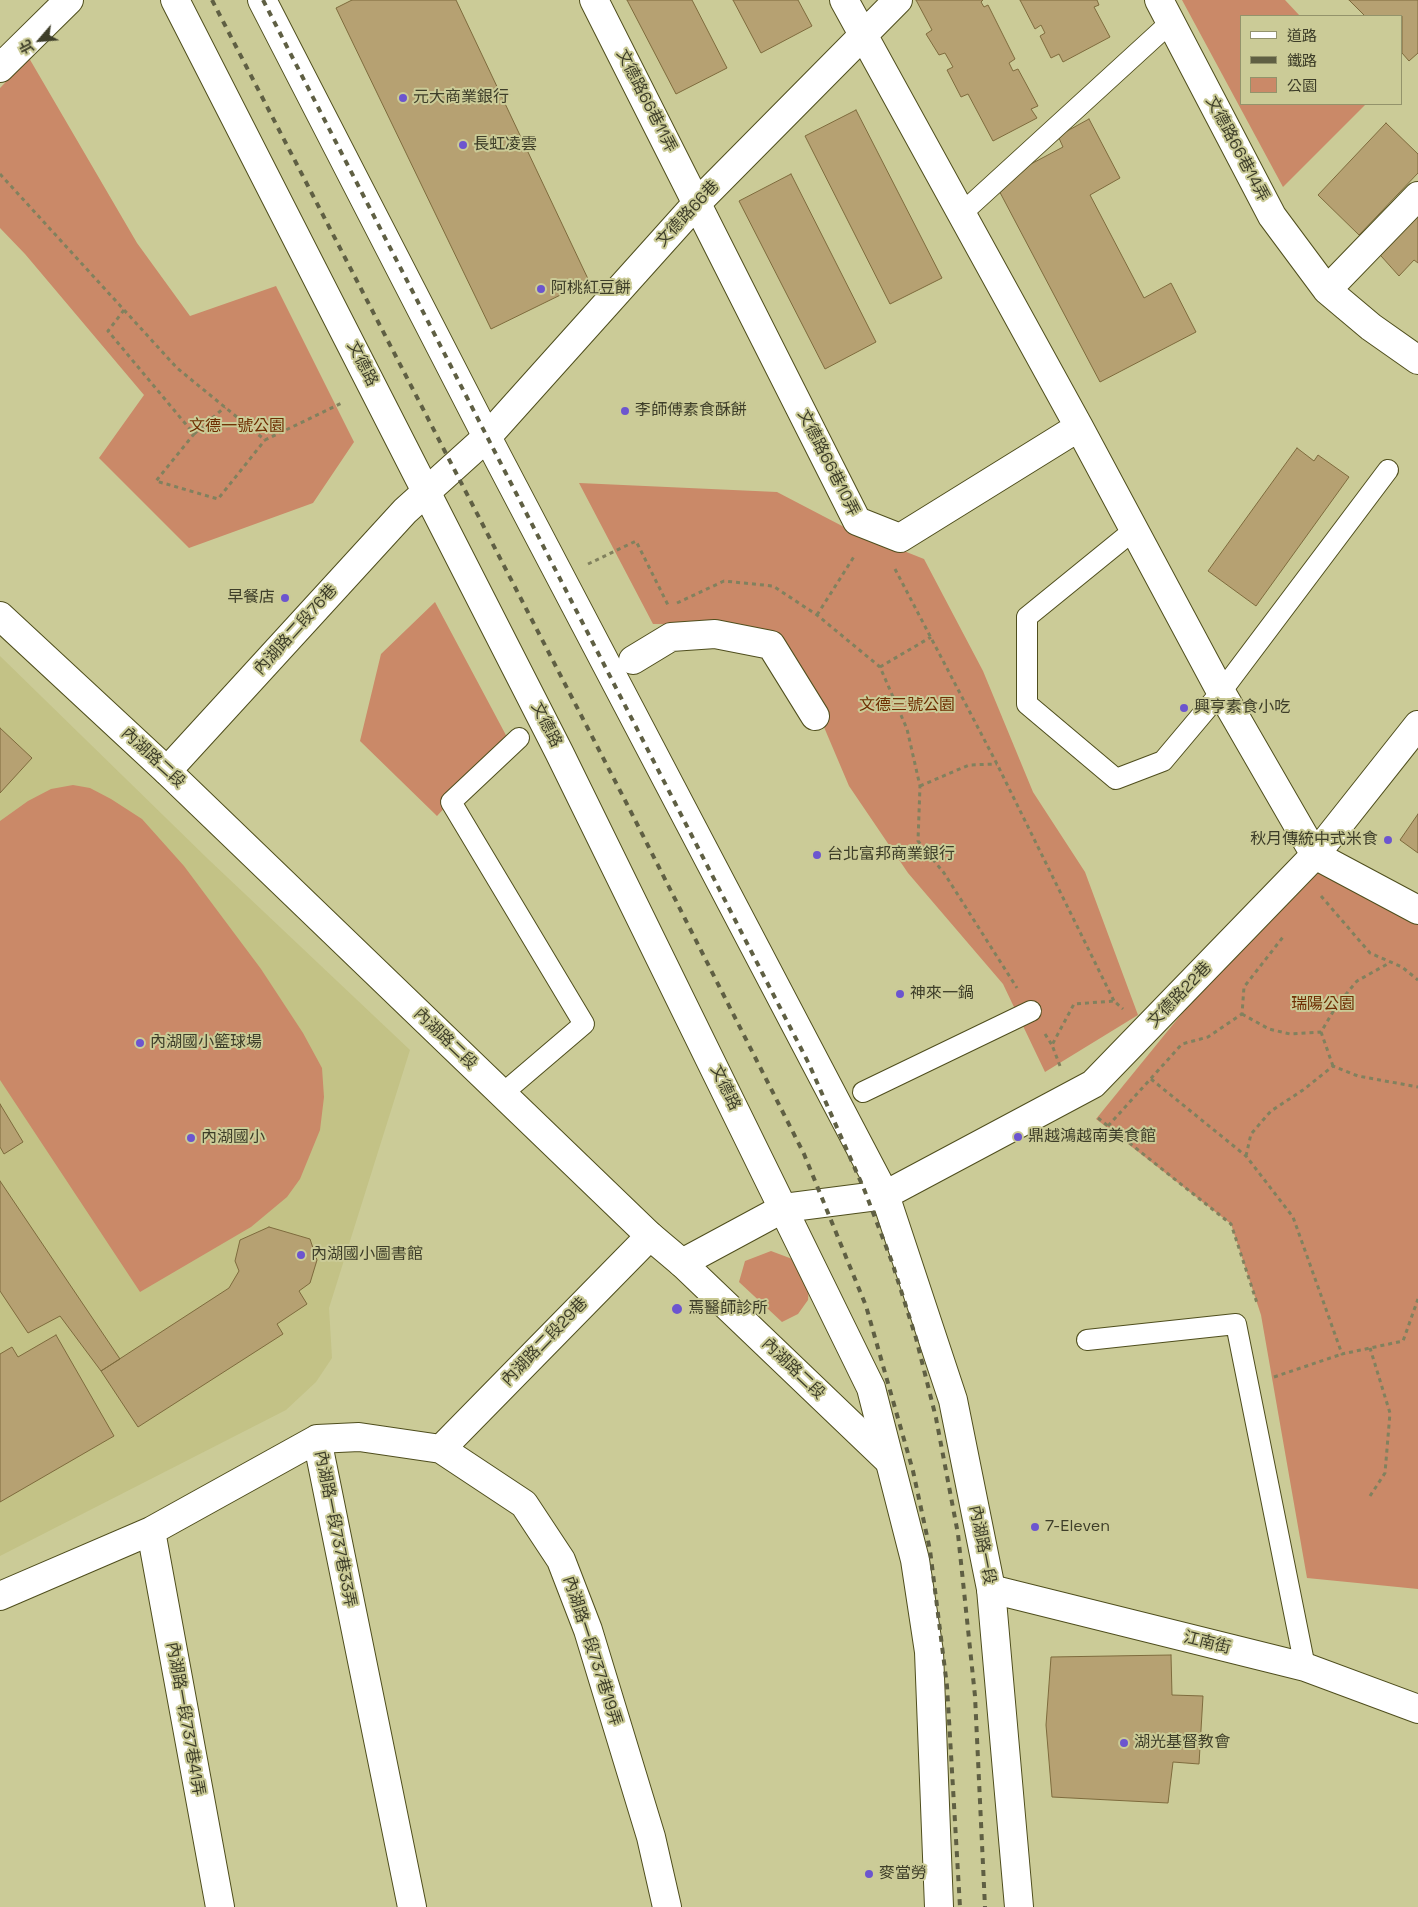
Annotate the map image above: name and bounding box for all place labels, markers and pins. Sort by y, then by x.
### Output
place label: 元大商業銀行 [413,88,509,108]
marker: 元大商業銀行 [397,92,409,104]
place label: 長虹凌雲 [473,135,537,155]
marker: 長虹凌雲 [457,139,469,151]
place label: 阿桃紅豆餅 [551,279,631,299]
marker: 阿桃紅豆餅 [535,283,547,295]
place label: 李師傅素食酥餅 [635,401,747,421]
marker: 李師傅素食酥餅 [619,405,631,417]
place label: 早餐店 [227,588,275,608]
marker: 早餐店 [279,592,291,604]
place label: 興亨素食小吃 [1194,698,1290,718]
marker: 興亨素食小吃 [1178,702,1190,714]
place label: 秋月傳統中式米食 [1250,830,1378,850]
marker: 秋月傳統中式米食 [1382,834,1394,846]
place label: 台北富邦商業銀行 [827,845,955,865]
marker: 台北富邦商業銀行 [811,849,823,861]
place label: 神來一鍋 [910,984,974,1004]
marker: 神來一鍋 [894,988,906,1000]
place label: 內湖國小籃球場 [150,1033,262,1053]
marker: 內湖國小籃球場 [134,1037,146,1049]
place label: 鼎越鴻越南美食館 [1028,1127,1156,1147]
place label: 內湖國小 [201,1128,265,1148]
marker: 鼎越鴻越南美食館 [1012,1131,1024,1143]
marker: 內湖國小 [185,1132,197,1144]
place label: 內湖國小圖書館 [311,1245,423,1265]
marker: 內湖國小圖書館 [295,1249,307,1261]
place label: 焉醫師診所 [688,1299,768,1319]
marker: 焉醫師診所 [670,1302,684,1316]
place label: 7-Eleven [1045,1517,1110,1537]
marker: 7-Eleven [1029,1521,1041,1533]
place label: 湖光基督教會 [1134,1733,1230,1753]
marker: 湖光基督教會 [1118,1737,1130,1749]
place label: 麥當勞 [879,1864,927,1884]
marker: 麥當勞 [863,1868,875,1880]

